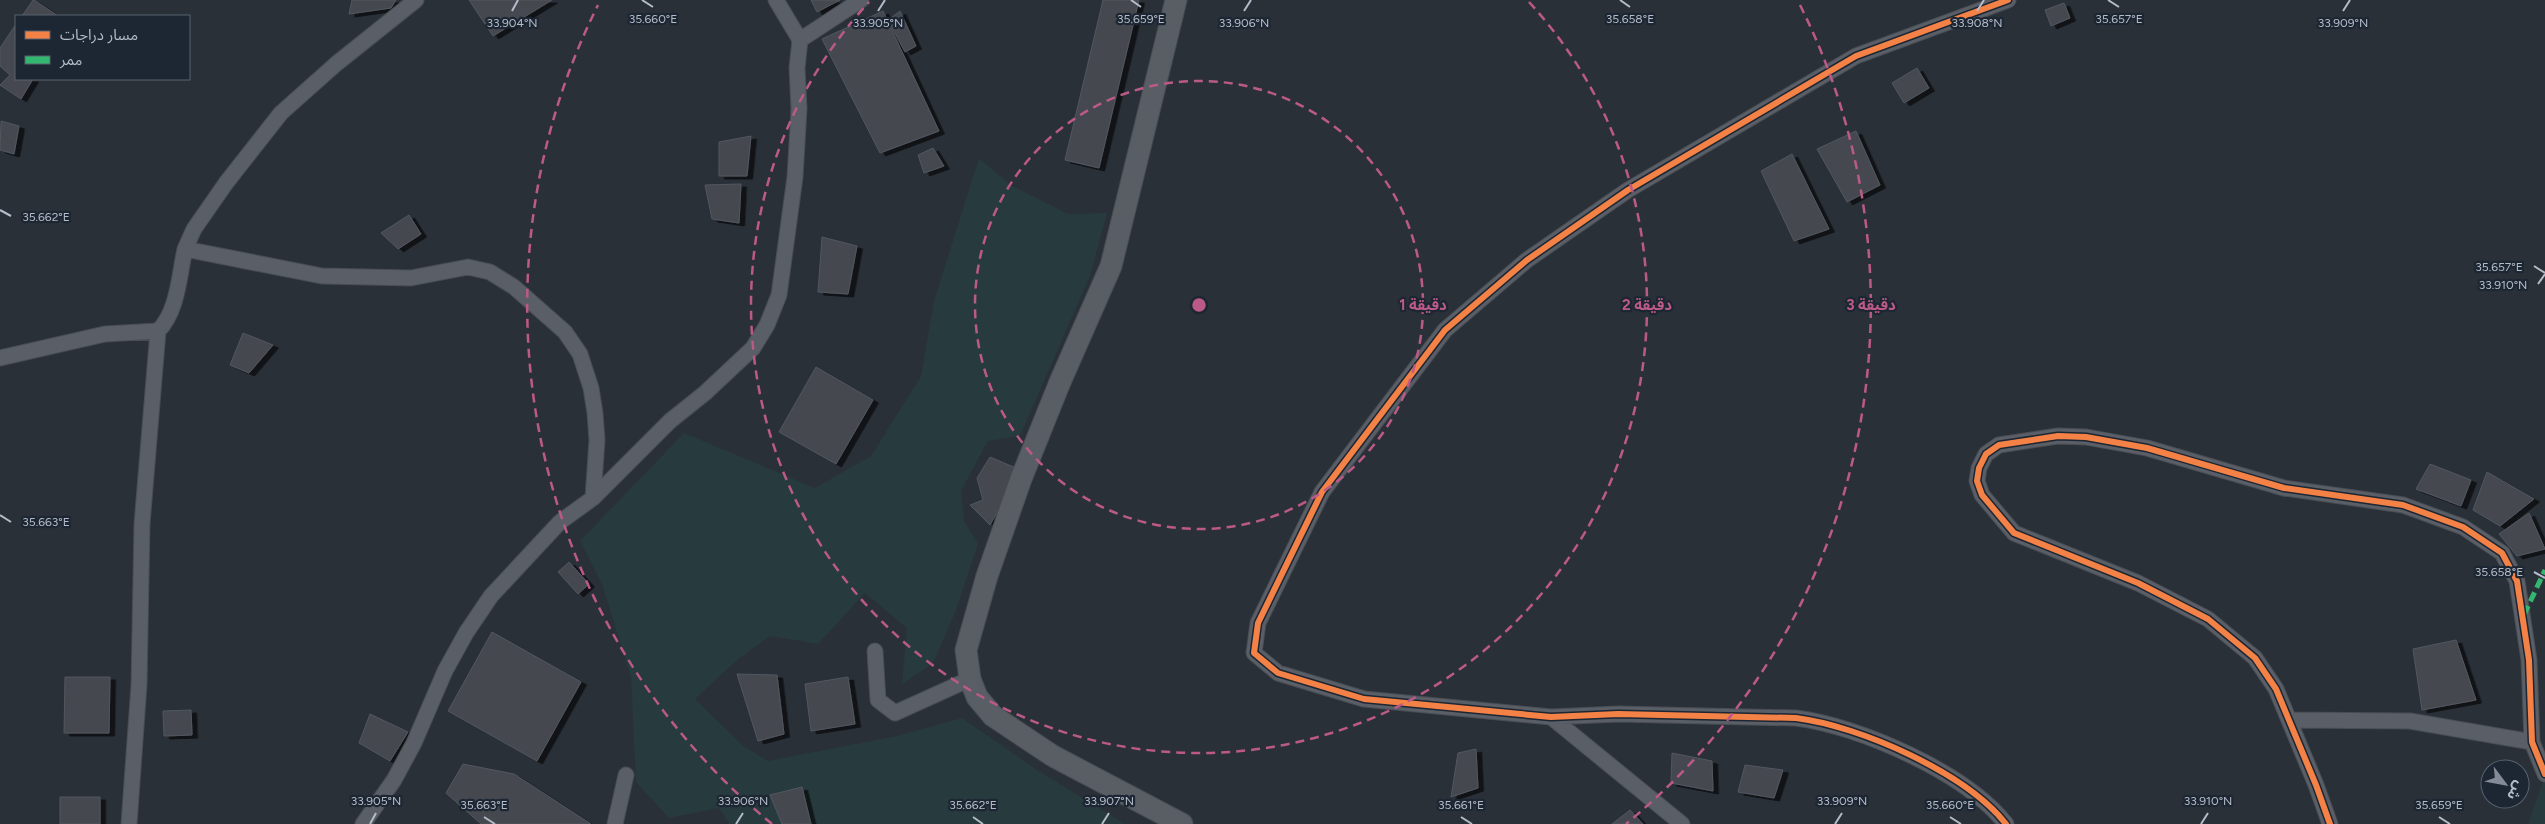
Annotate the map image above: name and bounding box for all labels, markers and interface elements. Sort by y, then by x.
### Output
text: 35.660°E [629,12,677,26]
text: 35.659°E [1117,12,1165,26]
text: 35.658°E [1606,12,1654,26]
text: 35.657°E [2095,12,2143,26]
legend [15,15,190,80]
text: 33.904°N [486,16,538,30]
text: 33.905°N [853,16,903,30]
text: 33.906°N [1219,16,1269,30]
text: 33.908°N [1951,16,2003,30]
text: 33.909°N [2318,16,2368,30]
text: مسار دراجات [60,26,138,44]
text: ممر [59,51,83,69]
text: 35.662°E [22,210,70,224]
text: 35.657°E [2475,260,2523,274]
text: 33.910°N [2479,278,2527,292]
centre of rings [1190,296,1208,314]
text: 1 دقيقة [1399,296,1447,314]
text: 2 دقيقة [1622,296,1672,314]
text: 3 دقيقة [1846,296,1896,314]
text: 35.663°E [22,515,70,529]
text: 35.658°E [2475,565,2523,579]
north arrow [2480,759,2530,809]
text: ش [2503,778,2528,803]
text: 33.905°N [351,794,401,808]
text: 33.906°N [718,794,768,808]
text: 33.907°N [1084,794,1134,808]
text: 33.909°N [1817,794,1867,808]
text: 33.910°N [2184,794,2232,808]
text: 35.663°E [460,798,508,812]
text: 35.662°E [949,798,997,812]
text: 35.661°E [1438,798,1484,812]
text: 35.660°E [1926,798,1974,812]
text: 35.659°E [2415,798,2463,812]

